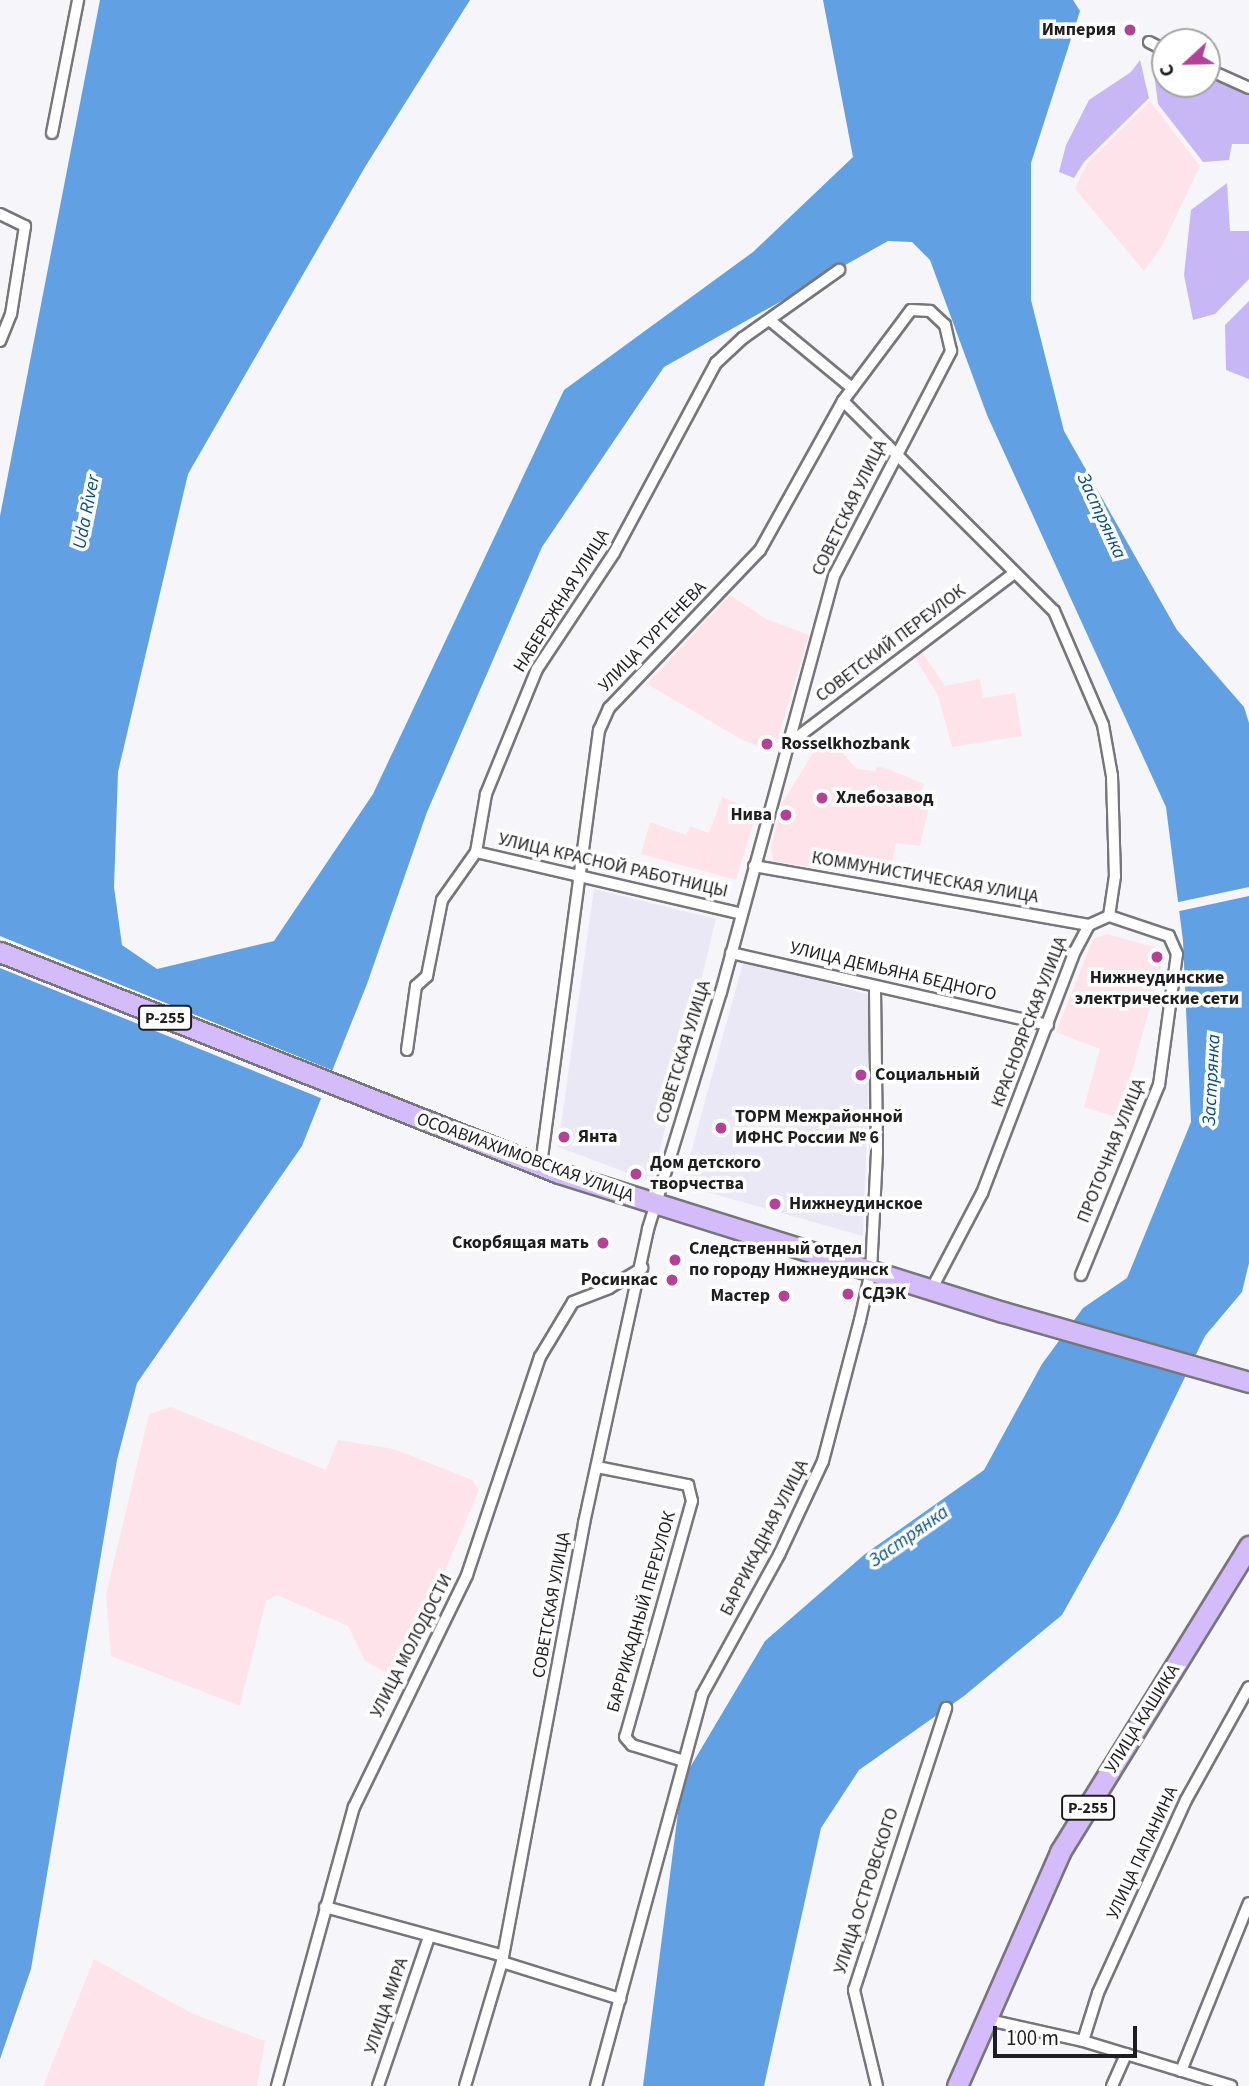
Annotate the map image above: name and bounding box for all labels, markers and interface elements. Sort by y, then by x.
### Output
place label: Империя [1042,19,1116,41]
marker: Империя [1122,22,1138,38]
north arrow [1151,28,1221,98]
text: С [1153,60,1183,80]
street label: СОВЕТСКАЯ УЛИЦА [808,437,892,579]
water label: Застрянка [1071,469,1131,563]
water label: Uda River [69,473,105,551]
street label: НАБЕРЕЖНАЯ УЛИЦА [509,526,615,676]
street label: УЛИЦА ТУРГЕНЕВА [595,577,711,697]
street label: СОВЕТСКИЙ ПЕРЕУЛОК [812,581,970,707]
place label: Rosselkhozbank [781,733,910,755]
marker: Rosselkhozbank [759,736,775,752]
place label: Хлебозавод [836,787,934,809]
marker: Хлебозавод [814,790,830,806]
place label: Нива [730,804,772,826]
marker: Нива [778,807,794,823]
street label: УЛИЦА КРАСНОЙ РАБОТНИЦЫ [496,829,730,903]
street label: КОММУНИСТИЧЕСКАЯ УЛИЦА [810,847,1040,909]
street label: КРАСНОЯРСКАЯ УЛИЦА [987,934,1073,1110]
street label: УЛИЦА ДЕМЬЯНА БЕДНОГО [788,938,998,1006]
marker: Нижнеудинские электрические сети [1149,949,1165,965]
place label: Нижнеудинские электрические сети [1075,968,1239,1010]
street label: СОВЕТСКАЯ УЛИЦА [652,978,716,1126]
road number: Р-255 [137,1006,193,1030]
water label: Застрянка [1198,1033,1226,1127]
place label: Социальный [875,1064,980,1086]
marker: Социальный [853,1067,869,1083]
street label: ПРОТОЧНАЯ УЛИЦА [1073,1076,1151,1226]
place label: ТОРМ Межрайонной ИФНС России № 6 [735,1107,903,1150]
street label: ОСОАВИАХИМОВСКАЯ УЛИЦА [413,1109,637,1207]
marker: ТОРМ Межрайонной ИФНС России № 6 [713,1120,729,1136]
place label: Янта [578,1126,618,1148]
marker: Янта [556,1129,572,1145]
place label: Дом детского творчества [650,1153,761,1196]
marker: Дом детского творчества [628,1166,644,1182]
place label: Нижнеудинское [789,1193,923,1215]
marker: Нижнеудинское [767,1196,783,1212]
place label: Скорбящая мать [452,1232,589,1254]
marker: Скорбящая мать [595,1235,611,1251]
place label: Следственный отдел по городу Нижнеудинск [689,1239,889,1282]
marker: Следственный отдел по городу Нижнеудинск [667,1252,683,1268]
place label: Росинкас [581,1269,658,1291]
marker: Росинкас [664,1272,680,1288]
place label: СДЭК [862,1283,906,1305]
place label: Мастер [710,1285,770,1307]
marker: СДЭК [840,1286,856,1302]
marker: Мастер [776,1288,792,1304]
street label: БАРРИКАДНАЯ УЛИЦА [716,1456,814,1620]
water label: Застрянка [865,1501,953,1573]
street label: БАРРИКАДНЫЙ ПЕРЕУЛОК [603,1509,681,1715]
street label: СОВЕТСКАЯ УЛИЦА [528,1530,576,1680]
street label: УЛИЦА МОЛОДОСТИ [366,1570,458,1722]
street label: УЛИЦА КАШИКА [1101,1661,1185,1777]
street label: УЛИЦА ПАПАНИНА [1103,1783,1183,1923]
road number: Р-255 [1060,1796,1116,1820]
street label: УЛИЦА ОСТРОВСКОГО [830,1805,904,1977]
street label: УЛИЦА МИРА [360,1955,414,2057]
scale bar [997,2012,1140,2056]
text: 100 m [1006,2023,1059,2053]

